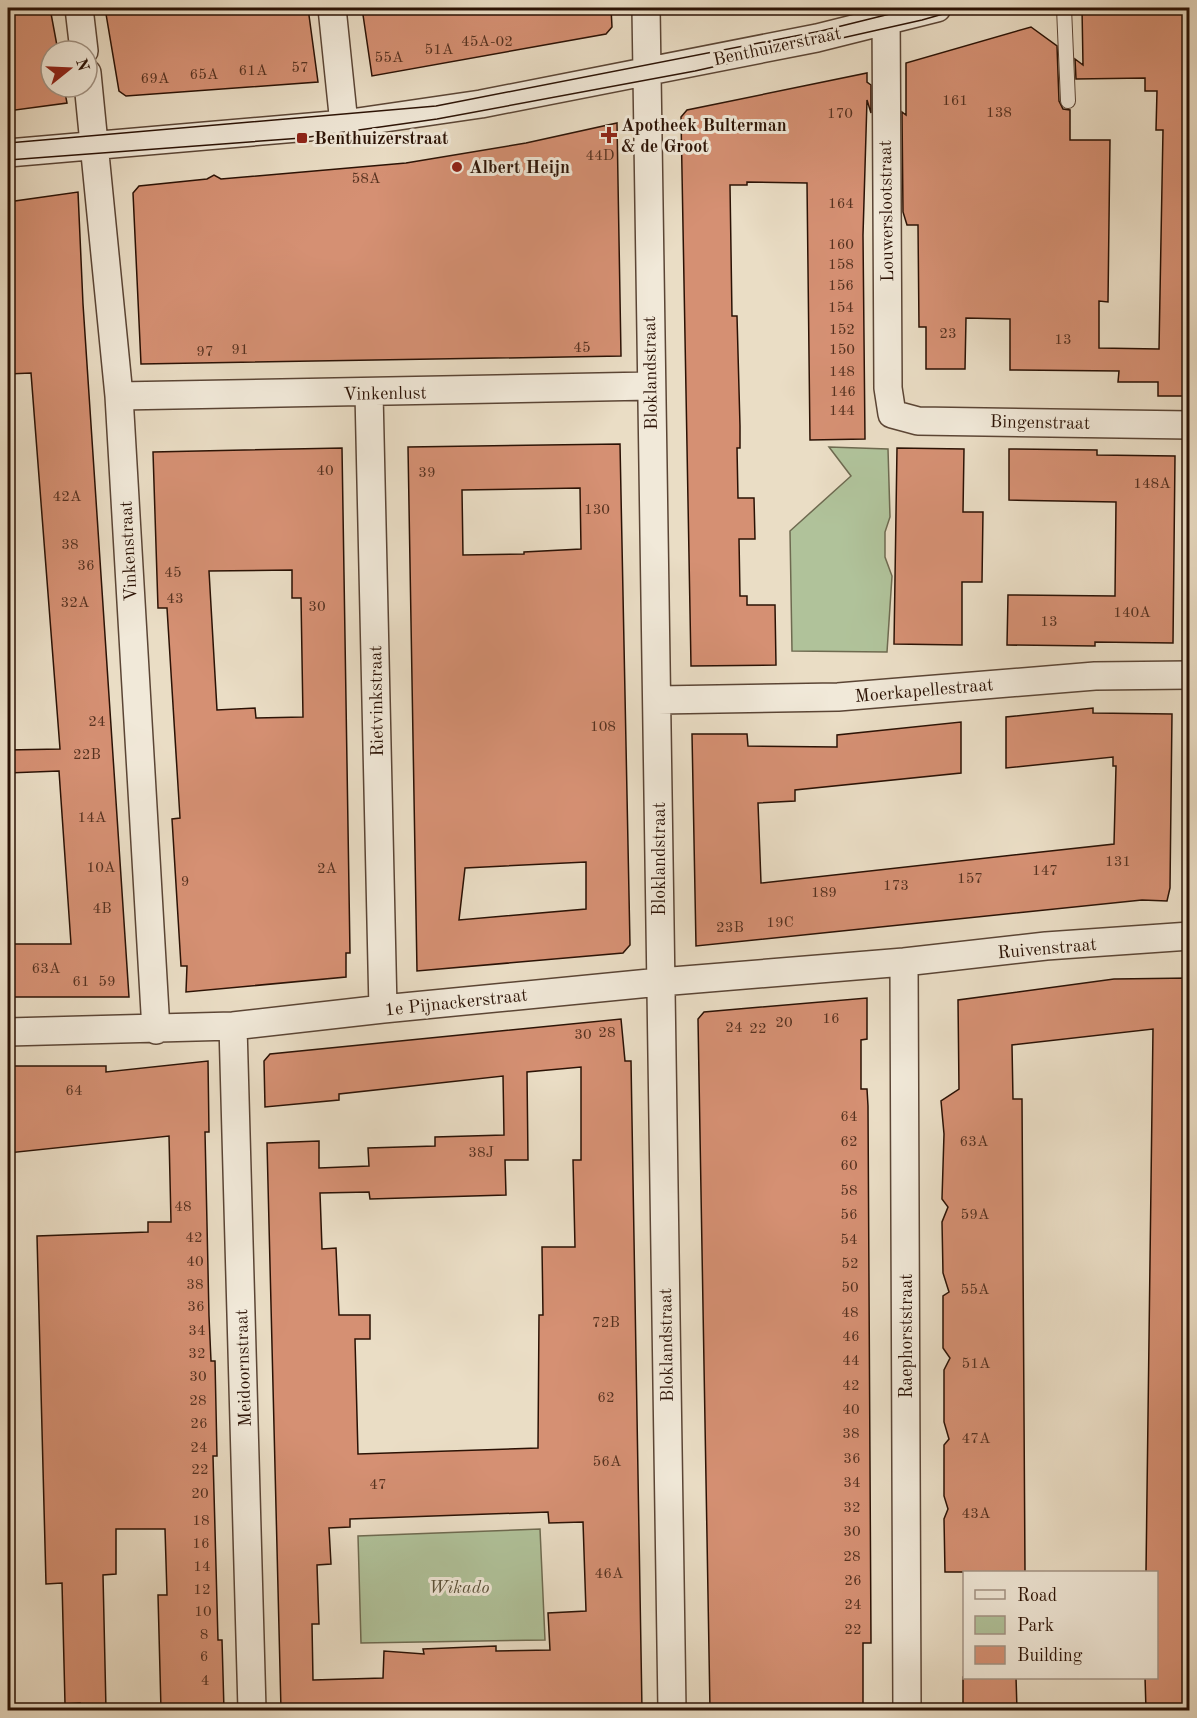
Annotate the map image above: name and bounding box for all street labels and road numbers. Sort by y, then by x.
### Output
street label: Benthuizerstraat [712,25,843,69]
street label: Louwerslootstraat [877,140,897,282]
street label: Bloklandstraat [641,316,661,430]
street label: Vinkenlust [343,384,427,404]
street label: Bingenstraat [990,413,1090,433]
street label: Vinkenstraat [117,500,141,602]
street label: Rietvinkstraat [367,645,387,757]
street label: Moerkapellestraat [854,676,994,706]
street label: Bloklandstraat [651,802,669,916]
street label: Ruivenstraat [997,936,1097,962]
street label: 1e Pijnackerstraat [384,987,528,1019]
street label: Raephorststraat [898,1273,916,1399]
street label: Bloklandstraat [657,1288,677,1402]
street label: Meidoornstraat [233,1309,255,1427]

